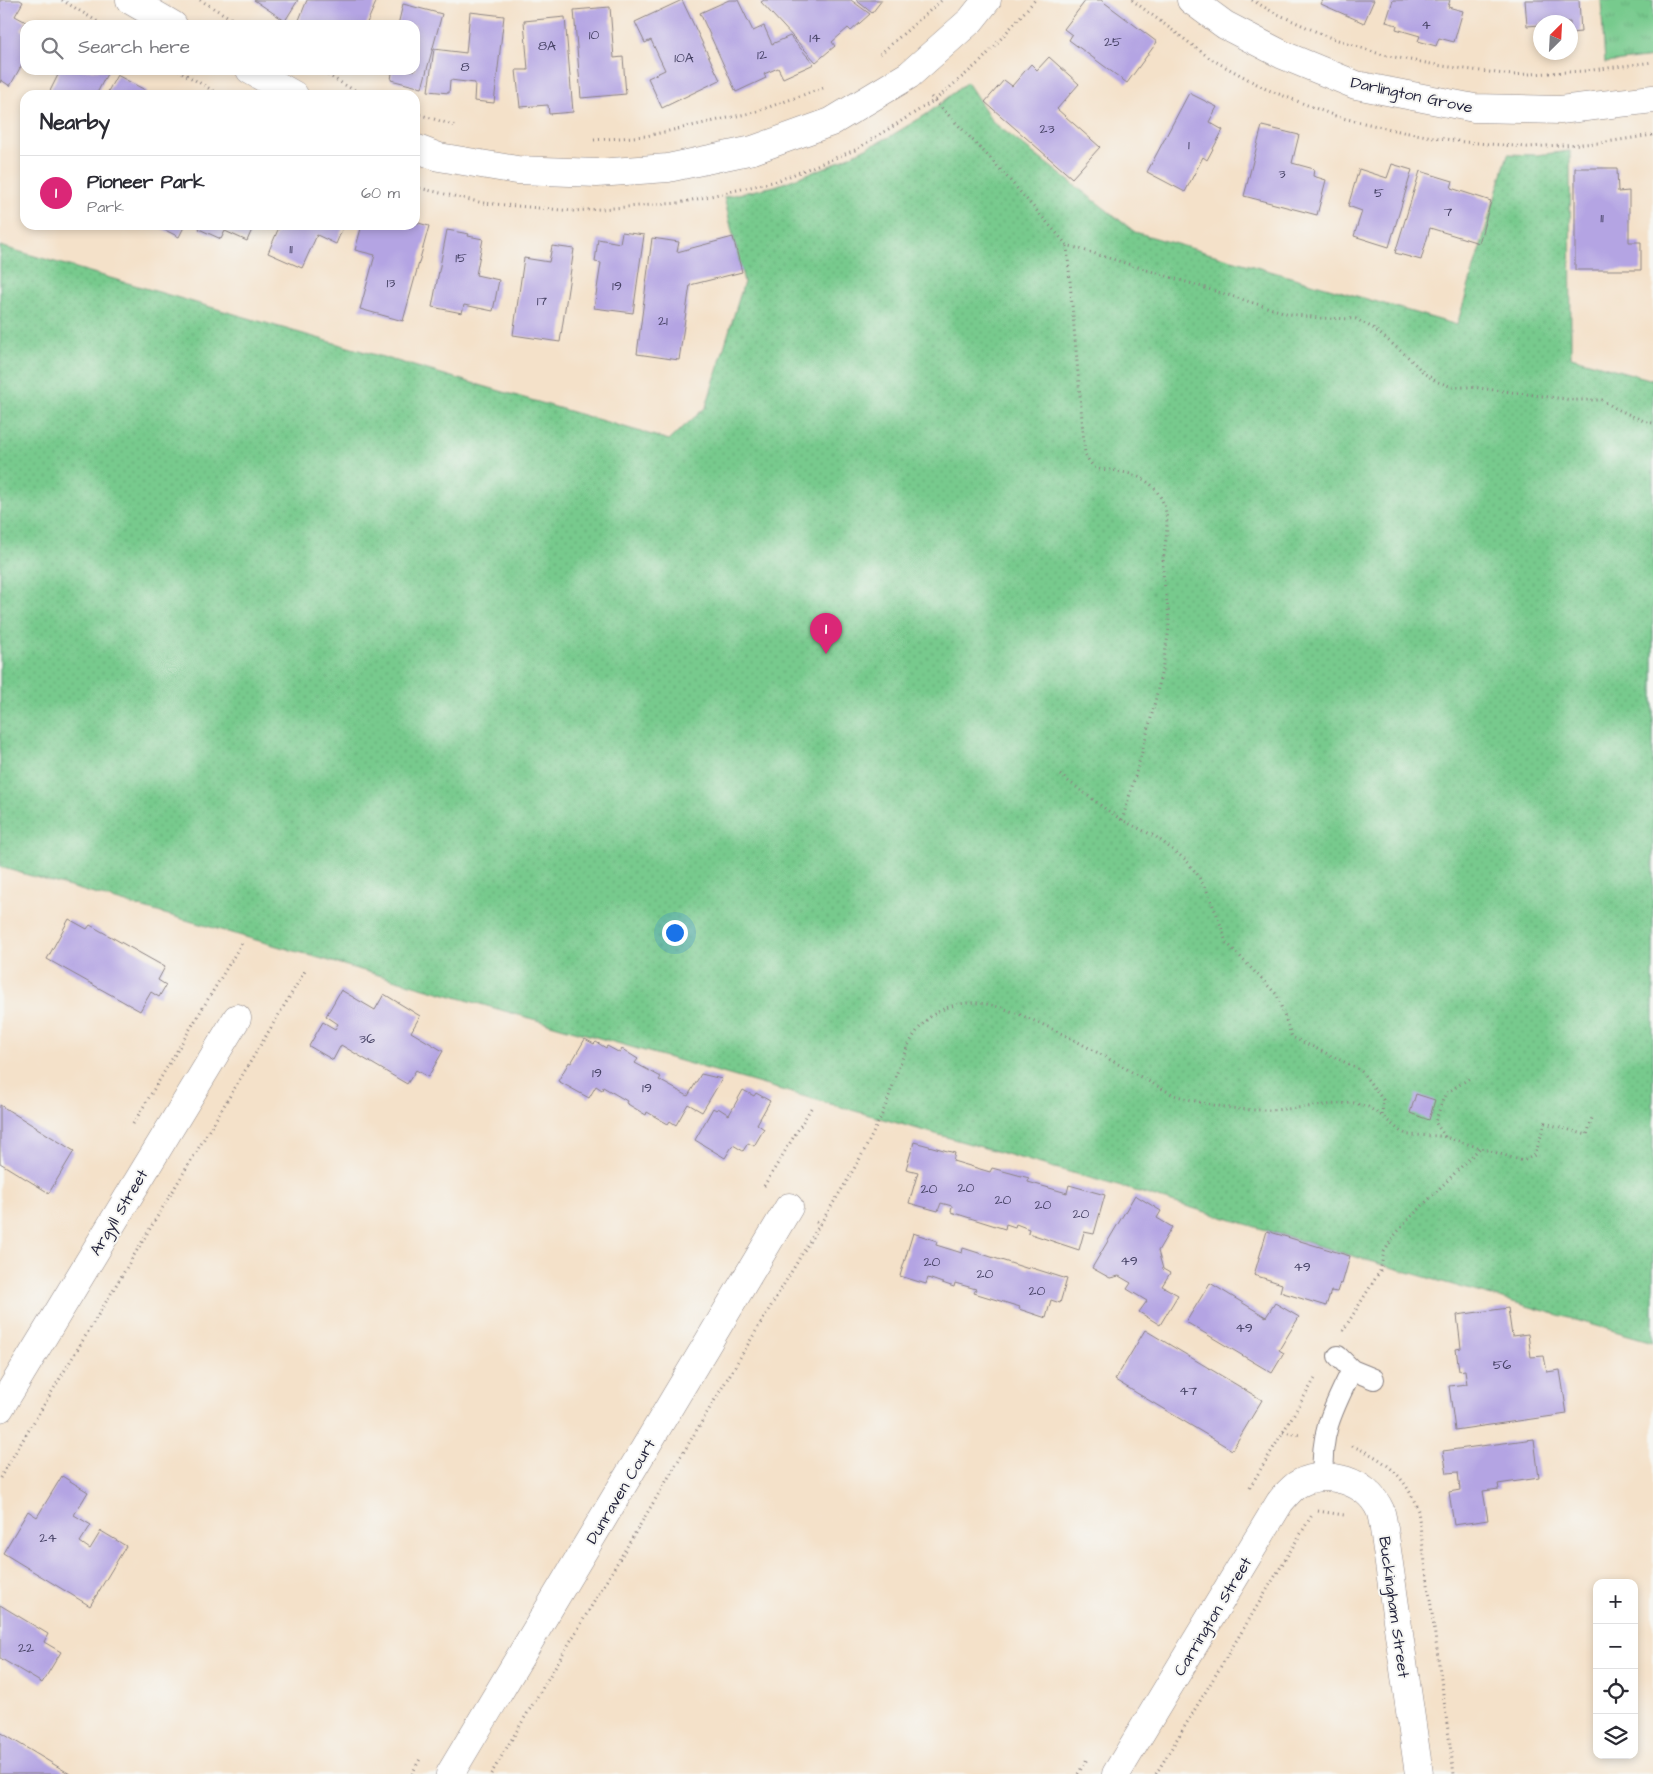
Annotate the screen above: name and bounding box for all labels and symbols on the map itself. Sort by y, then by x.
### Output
house number: 4 [1421,15,1431,35]
north arrow [1533,15,1578,60]
house number: 10 [589,25,599,45]
house number: 14 [809,28,821,48]
house number: 25 [1104,32,1122,52]
house number: 8A [538,36,556,56]
house number: 12 [757,45,767,65]
house number: 10A [674,48,694,68]
house number: 8 [460,57,470,77]
street label: Darlington Grove [1349,71,1475,120]
house number: 23 [1039,119,1055,139]
house number: 1 [1188,135,1190,155]
house number: 3 [1278,164,1286,184]
house number: 5 [1374,183,1384,203]
house number: 7 [1444,202,1453,222]
house number: 11 [1600,208,1604,228]
house number: 11 [289,239,293,259]
house number: 15 [455,248,467,268]
house number: 13 [387,273,395,293]
house number: 19 [612,276,622,296]
house number: 17 [537,291,548,311]
house number: 21 [658,311,668,331]
pin: 1 [810,613,842,654]
your location [662,920,688,946]
house number: 36 [359,1029,375,1049]
house number: 19 [592,1063,602,1083]
house number: 19 [642,1078,652,1098]
street label: Argyll Street [84,1165,154,1260]
house number: 20 [958,1178,975,1198]
house number: 20 [921,1179,938,1199]
house number: 20 [995,1190,1012,1210]
house number: 20 [1035,1195,1052,1215]
house number: 20 [1073,1204,1090,1224]
house number: 49 [1120,1251,1138,1271]
house number: 20 [924,1252,941,1272]
house number: 49 [1293,1257,1311,1277]
house number: 20 [977,1264,994,1284]
house number: 20 [1029,1281,1046,1301]
house number: 49 [1235,1318,1253,1338]
house number: 56 [1493,1355,1512,1375]
house number: 47 [1179,1381,1197,1401]
street label: Dunraven Court [581,1435,661,1548]
house number: 24 [39,1528,57,1548]
street label: Buckingham Street [1372,1535,1415,1680]
street label: Carrington Street [1169,1553,1258,1681]
house number: 22 [18,1638,34,1658]

